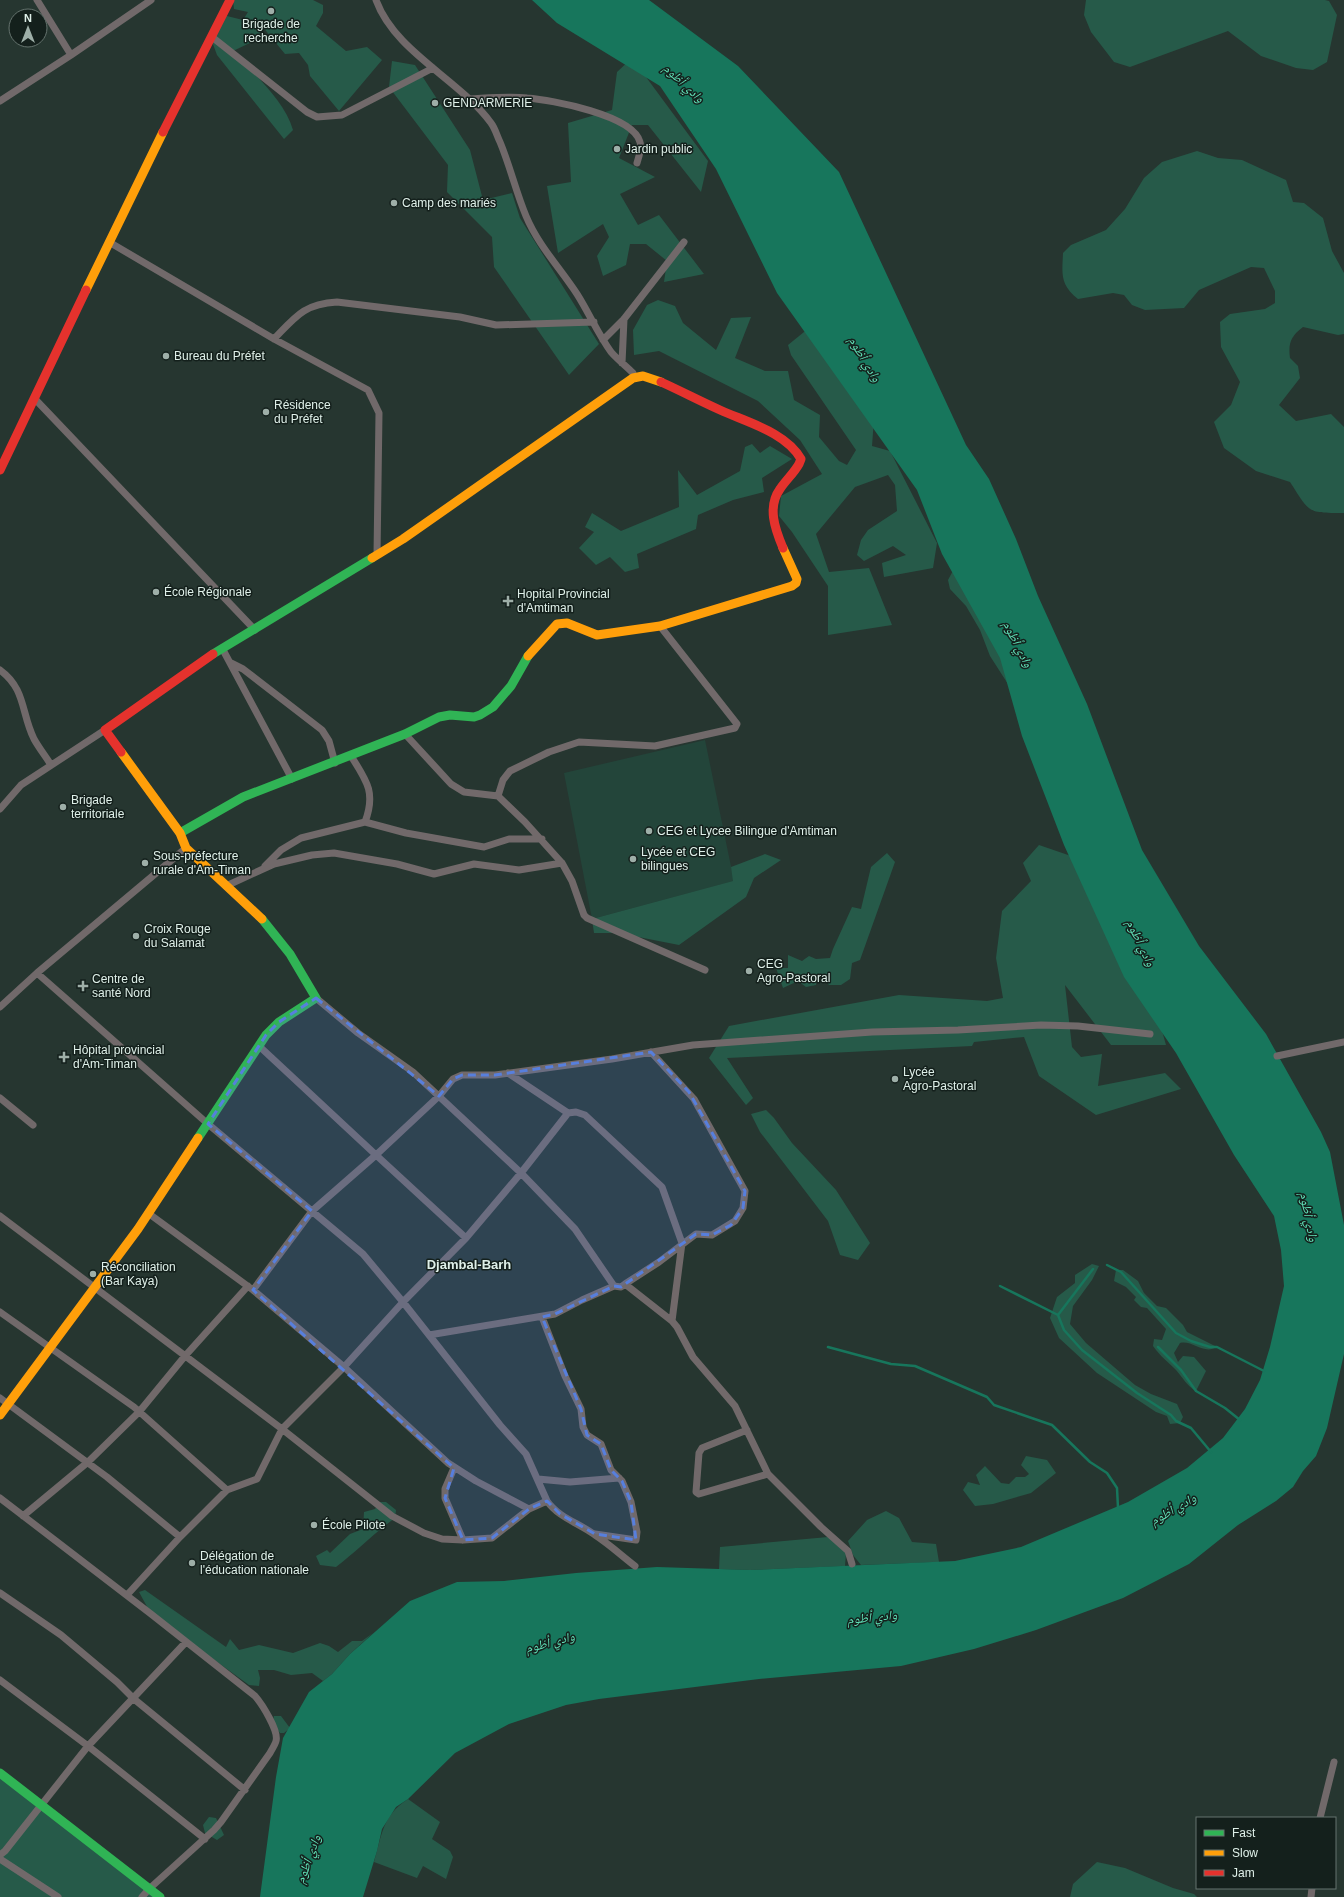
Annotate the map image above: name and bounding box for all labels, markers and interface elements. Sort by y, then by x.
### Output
marker: Brigade de recherche [266,6,276,16]
north arrow [8,8,48,48]
text: N [24,12,32,24]
place label: Brigade de recherche [242,17,300,45]
water label: وادي أظوم [658,60,708,108]
place label: GENDARMERIE [443,96,532,110]
marker: GENDARMERIE [430,98,440,108]
place label: Jardin public [625,142,692,156]
marker: Jardin public [612,144,622,154]
place label: Camp des mariés [402,196,496,210]
marker: Camp des mariés [389,198,399,208]
water label: وادي أظوم [843,333,885,386]
place label: Bureau du Préfet [174,349,265,363]
marker: Bureau du Préfet [161,351,171,361]
place label: Résidence du Préfet [274,398,331,426]
marker: Résidence du Préfet [261,407,271,417]
place label: École Régionale [164,584,252,599]
marker: École Régionale [151,587,161,597]
place label: Hopital Provincial d'Amtiman [517,587,610,615]
marker: Hopital Provincial d'Amtiman [502,595,514,607]
water label: وادي أظوم [997,618,1037,671]
place label: Brigade territoriale [71,793,125,821]
marker: Brigade territoriale [58,802,68,812]
place label: CEG et Lycee Bilingue d'Amtiman [657,824,837,838]
marker: CEG et Lycee Bilingue d'Amtiman [644,826,654,836]
place label: Lycée et CEG bilingues [641,845,715,873]
place label: Sous-préfecture rurale d'Am-Timan [153,849,251,877]
marker: Lycée et CEG bilingues [628,854,638,864]
marker: Sous-préfecture rurale d'Am-Timan [140,858,150,868]
water label: وادي أظوم [1120,917,1159,970]
place label: Croix Rouge du Salamat [144,922,211,950]
marker: Croix Rouge du Salamat [131,931,141,941]
place label: CEG Agro-Pastoral [757,957,830,985]
marker: CEG Agro-Pastoral [744,966,754,976]
place label: Centre de santé Nord [92,972,151,1000]
marker: Centre de santé Nord [77,980,89,992]
place label: Hôpital provincial d'Am-Timan [73,1043,164,1071]
marker: Hôpital provincial d'Am-Timan [58,1051,70,1063]
place label: Lycée Agro-Pastoral [903,1065,976,1093]
marker: Lycée Agro-Pastoral [890,1074,900,1084]
water label: وادي أظوم [1294,1191,1322,1244]
district label: Djambal-Barh [427,1257,511,1272]
place label: Réconciliation (Bar Kaya) [101,1260,176,1288]
marker: Réconciliation (Bar Kaya) [88,1269,98,1279]
water label: وادي أظوم [1147,1489,1200,1531]
place label: École Pilote [322,1517,386,1532]
marker: École Pilote [309,1520,319,1530]
place label: Délégation de l'éducation nationale [200,1549,309,1577]
marker: Délégation de l'éducation nationale [187,1558,197,1568]
water label: وادي أظوم [846,1606,898,1630]
water label: وادي أظوم [524,1627,577,1659]
legend [1196,1817,1336,1889]
text: Fast [1232,1826,1256,1840]
water label: وادي أظوم [292,1833,327,1886]
text: Slow [1232,1846,1258,1860]
text: Jam [1232,1866,1255,1880]

